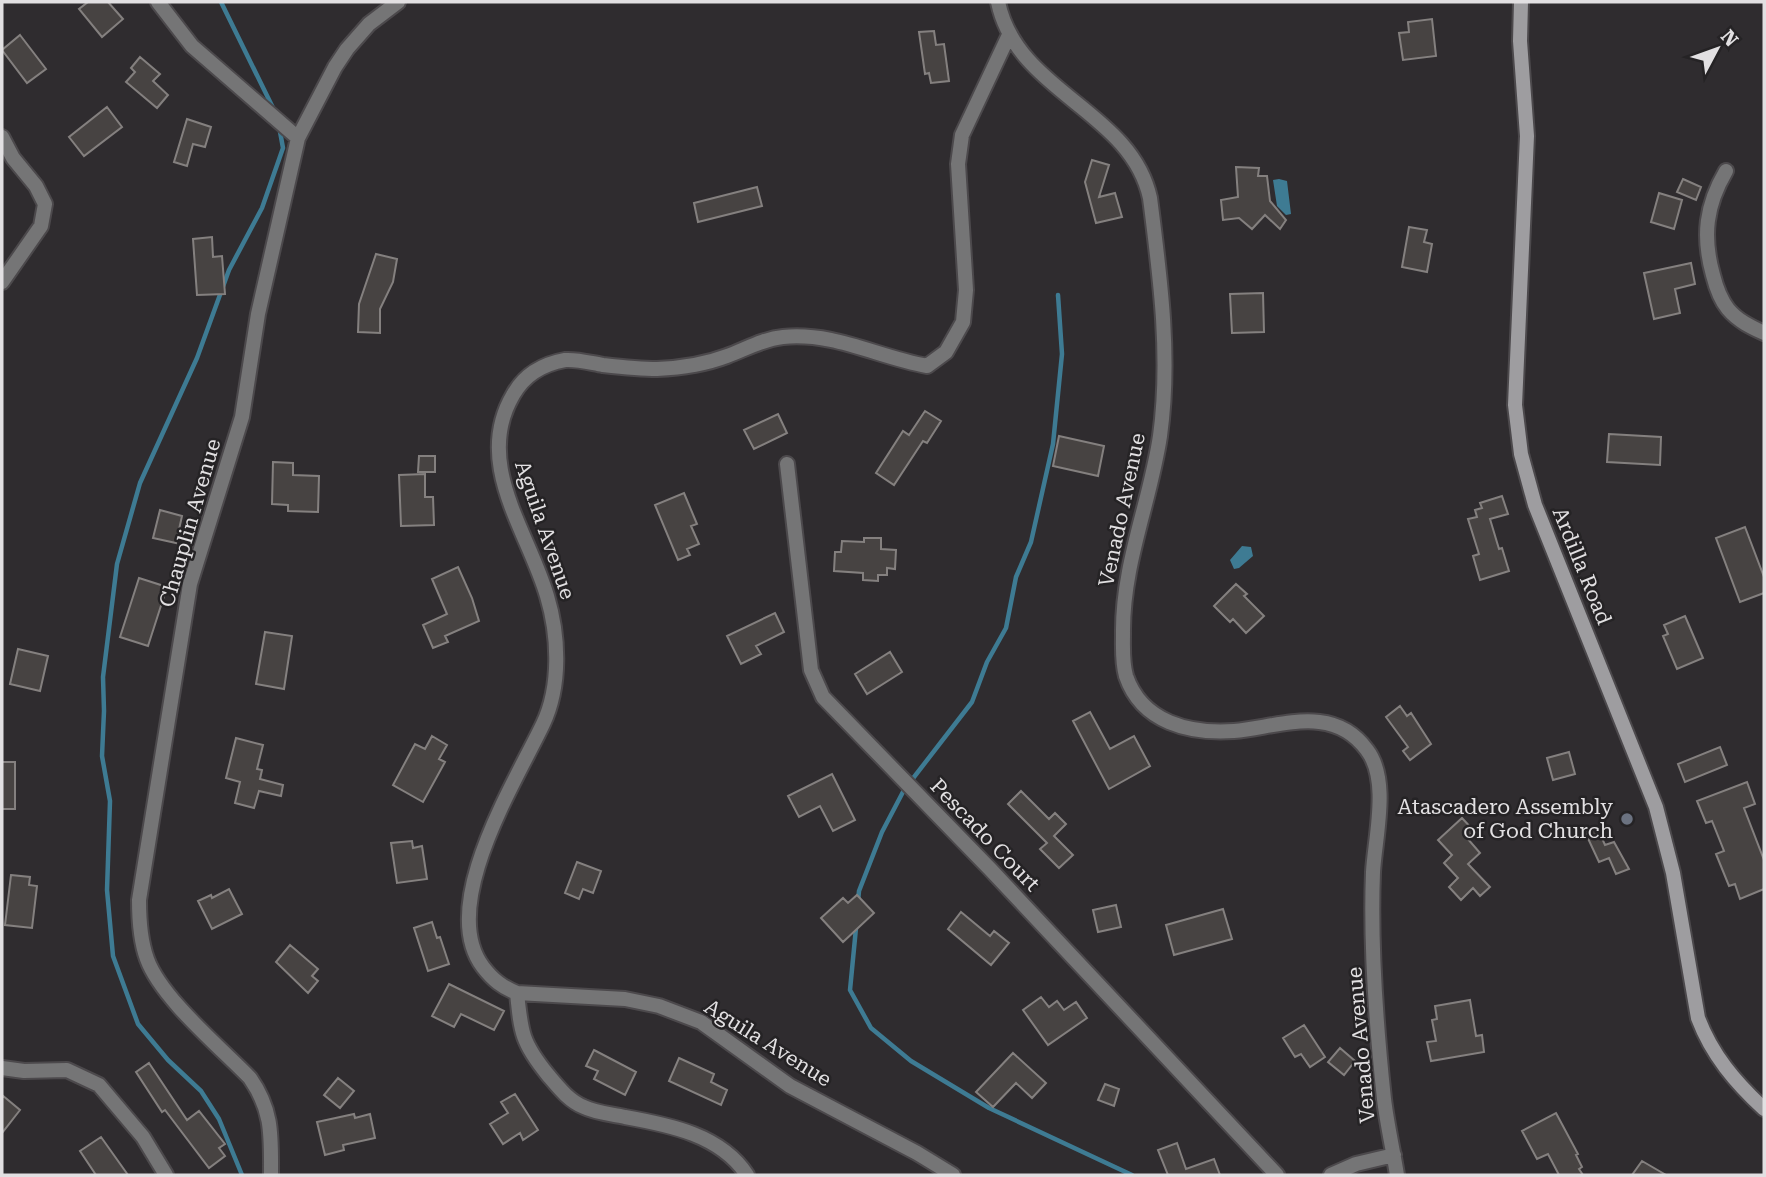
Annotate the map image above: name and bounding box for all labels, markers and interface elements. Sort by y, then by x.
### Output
north arrow [1682,14,1752,84]
text: N [1716,25,1743,52]
street label: Venado Avenue [1094,431,1150,589]
street label: Chauplin Avenue [154,436,226,610]
street label: Aguila Avenue [510,457,580,603]
street label: Ardilla Road [1548,504,1617,629]
street label: Pescado Court [925,774,1045,896]
place label: Atascadero Assembly of God Church [1398,795,1614,843]
marker: Atascadero Assembly of God Church [1619,811,1635,827]
street label: Venado Avenue [1342,966,1380,1124]
street label: Aguila Avenue [700,994,836,1092]

